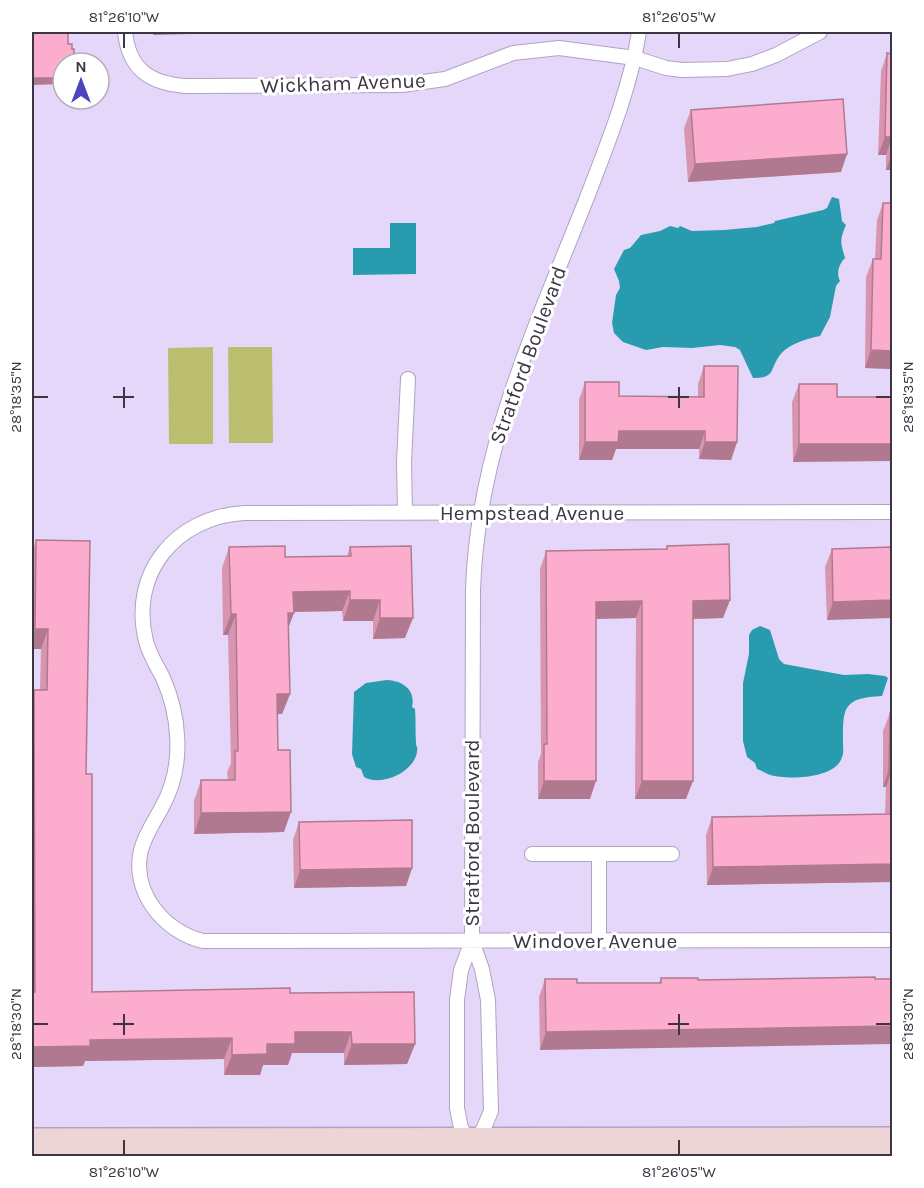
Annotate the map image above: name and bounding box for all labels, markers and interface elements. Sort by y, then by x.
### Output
text: 81°26'10"W [89,8,160,26]
text: 81°26'05"W [642,8,717,26]
north arrow [51,51,111,111]
text: N [75,57,87,76]
street label: Wickham Avenue [260,68,426,98]
street label: Stratford Boulevard [485,263,571,447]
text: 28°18'35"N [7,361,25,433]
text: 28°18'35"N [899,361,917,433]
street label: Hempstead Avenue [440,501,624,525]
street label: Stratford Boulevard [460,739,484,927]
street label: Windover Avenue [513,929,677,953]
text: 28°18'30"N [7,988,25,1060]
text: 28°18'30"N [899,988,917,1060]
text: 81°26'10"W [89,1163,160,1181]
text: 81°26'05"W [642,1163,717,1181]

